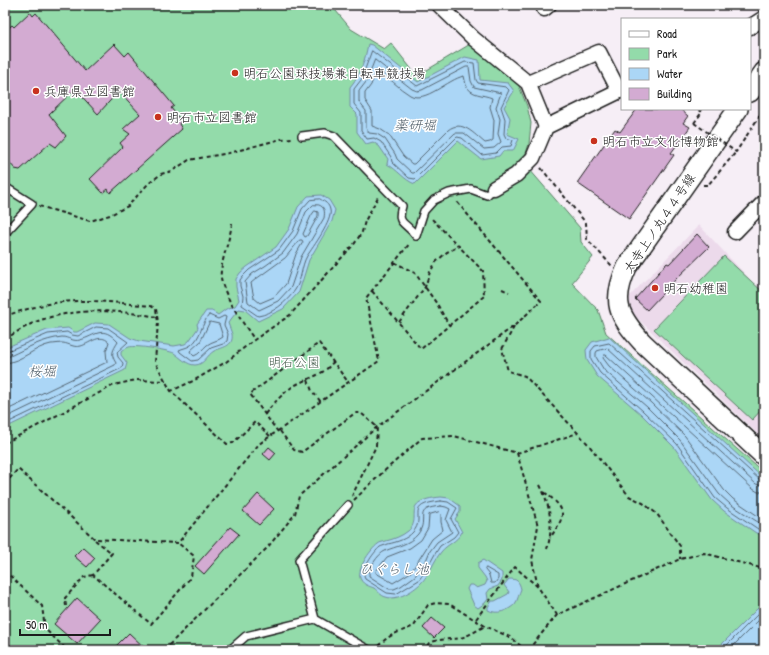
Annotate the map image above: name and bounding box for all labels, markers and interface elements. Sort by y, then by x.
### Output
legend [621,18,751,110]
text: Road [657,25,677,42]
text: Park [657,45,677,62]
place label: 明石公園球技場兼自転車競技場 [243,64,425,82]
text: Water [657,65,683,82]
marker: 明石公園球技場兼自転車競技場 [230,68,240,78]
place label: 兵庫県立図書館 [44,82,135,100]
text: Building [657,85,692,102]
marker: 兵庫県立図書館 [31,86,41,96]
place label: 明石市立図書館 [166,108,257,126]
marker: 明石市立図書館 [153,112,163,122]
water label: 薬研堀 [394,115,437,134]
place label: 明石市立文化博物館 [602,132,719,150]
marker: 明石市立文化博物館 [589,136,599,146]
street label: 太寺上ノ丸４４号線 [619,169,700,277]
place label: 明石幼稚園 [663,279,728,297]
marker: 明石幼稚園 [650,283,660,293]
park label: 明石公園 [268,353,320,371]
water label: 桜堀 [28,361,57,380]
water label: ひぐらし池 [359,559,430,578]
scale bar [20,611,110,637]
text: 50 m [26,616,47,633]

